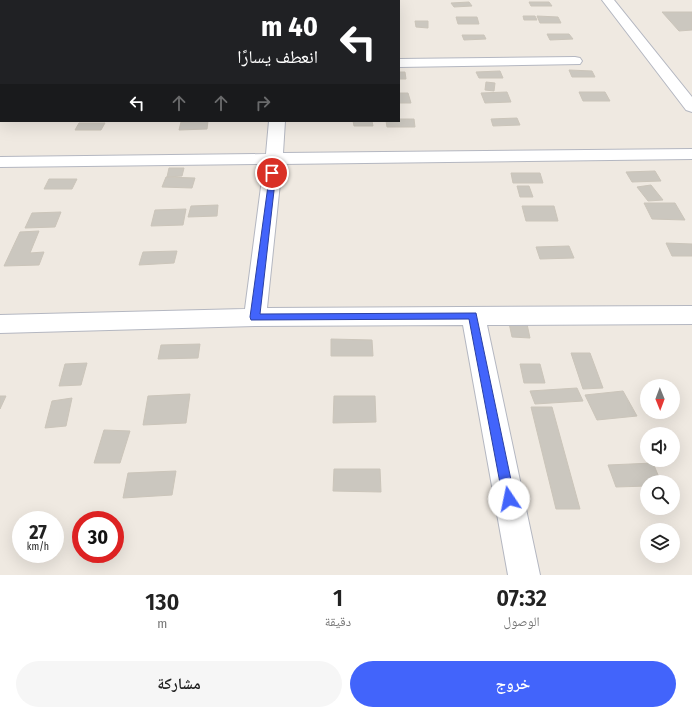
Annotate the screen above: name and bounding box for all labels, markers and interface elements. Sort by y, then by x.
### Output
text: 40 m [261,10,318,43]
icon: left [332,16,384,68]
text: انعطف يسارًا [237,46,318,68]
icon: left [126,92,148,114]
icon: ahead [168,92,190,114]
icon: ahead [210,92,232,114]
icon: right [252,92,274,114]
pin [255,156,289,190]
icon: arrive [261,162,283,184]
north arrow [640,379,680,419]
map controls [640,379,680,563]
button: sound [640,427,680,467]
button: search [640,475,680,515]
position arrow [488,478,530,520]
speed limit sign: 30 [72,511,124,563]
text: 27 [29,520,47,544]
button: layers [640,523,680,563]
text: km/h [27,541,49,553]
text: 1 [333,584,343,612]
text: 07:32 [496,584,547,612]
text: 130 [145,588,179,616]
text: دقيقة [325,614,351,629]
text: الوصول [504,614,540,629]
text: m [157,616,167,631]
button: مشاركة [16,661,342,707]
button: خروج [350,661,676,707]

